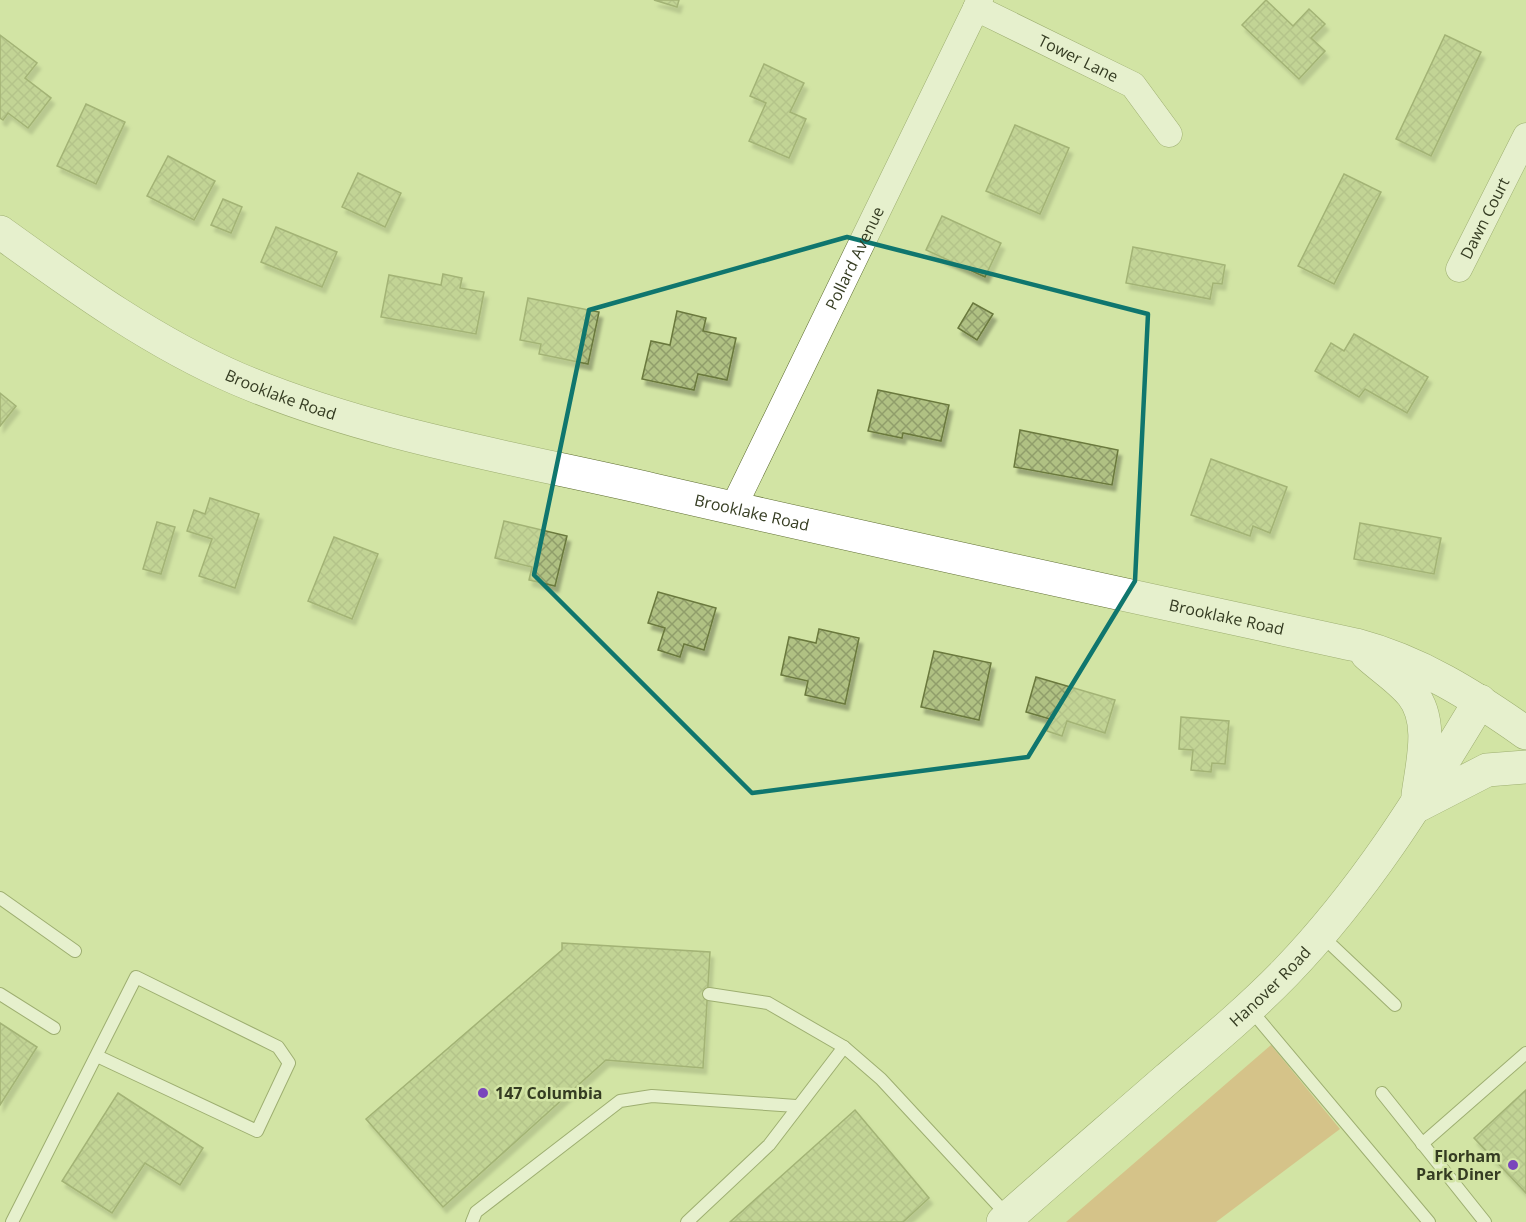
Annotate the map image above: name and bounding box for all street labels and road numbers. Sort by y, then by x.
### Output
street label: Tower Lane [1035,29,1122,87]
street label: Dawn Court [1455,173,1515,263]
street label: Pollard Avenue [820,203,889,313]
street label: Brooklake Road [222,364,339,425]
street label: Brooklake Road [692,489,812,536]
street label: Brooklake Road [1167,594,1286,640]
street label: Hanover Road [1224,942,1316,1032]

